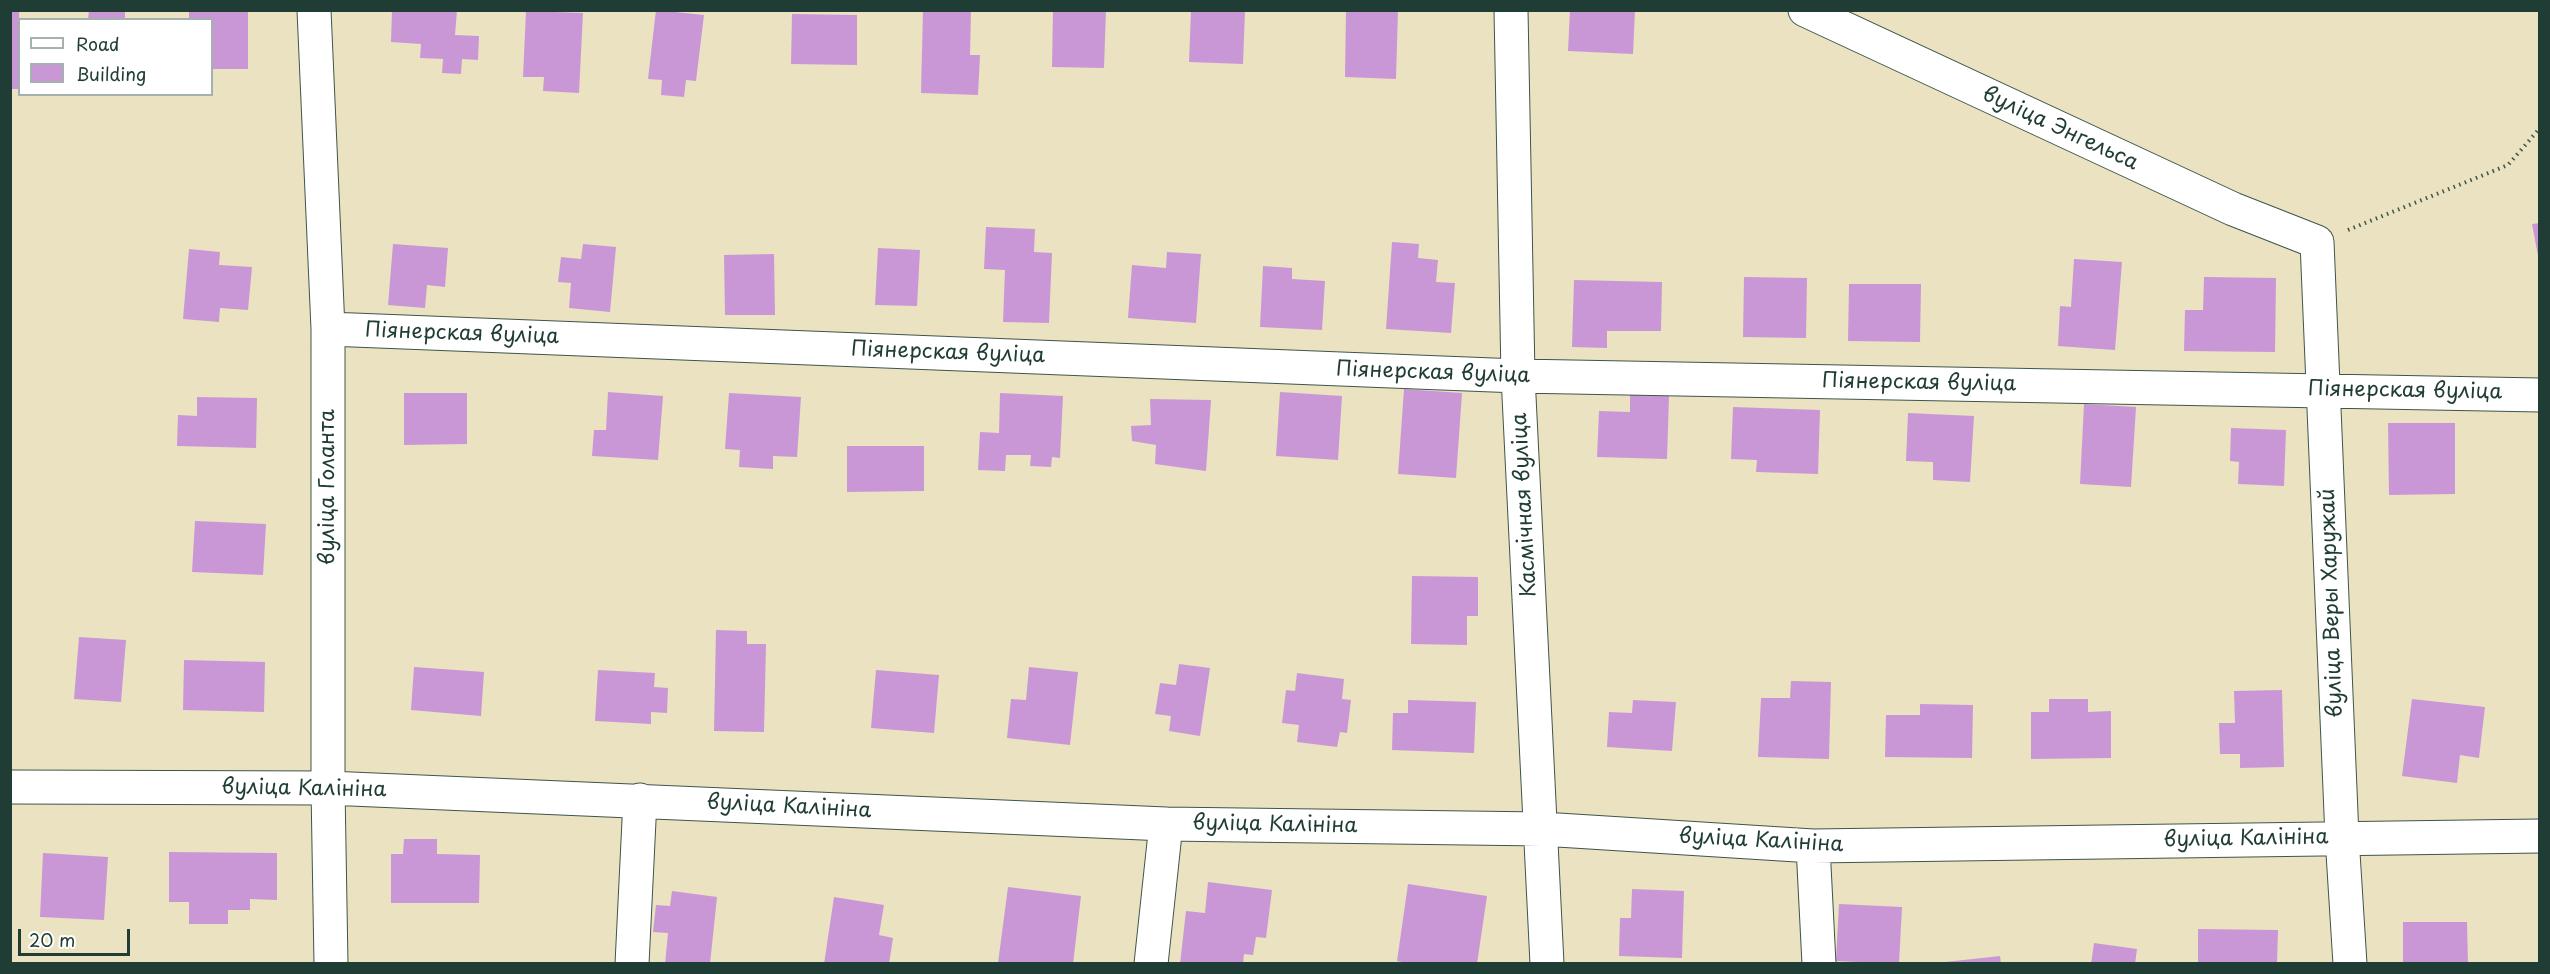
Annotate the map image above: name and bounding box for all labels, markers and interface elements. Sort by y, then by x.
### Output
legend [18,18,213,96]
text: Road [76,30,120,57]
text: Building [76,60,146,87]
street label: вуліца Энгельса [1978,82,2142,176]
street label: Піянерская вуліца [364,318,560,350]
street label: Піянерская вуліца [850,337,1046,369]
street label: Піянерская вуліца [1335,357,1531,389]
street label: Піянерская вуліца [1822,369,2016,397]
street label: Піянерская вуліца [2308,377,2502,405]
street label: вуліца Голанта [315,409,341,565]
street label: Касмічная вуліца [1508,412,1542,598]
street label: вуліца Веры Харужай [2315,488,2349,718]
street label: вуліца Калініна [221,775,387,803]
street label: вуліца Калініна [706,790,872,824]
street label: вуліца Калініна [1192,811,1358,839]
street label: вуліца Калініна [1678,824,1844,858]
street label: вуліца Калініна [2163,825,2329,853]
scale bar [21,917,134,955]
text: 20 m [29,926,75,953]

